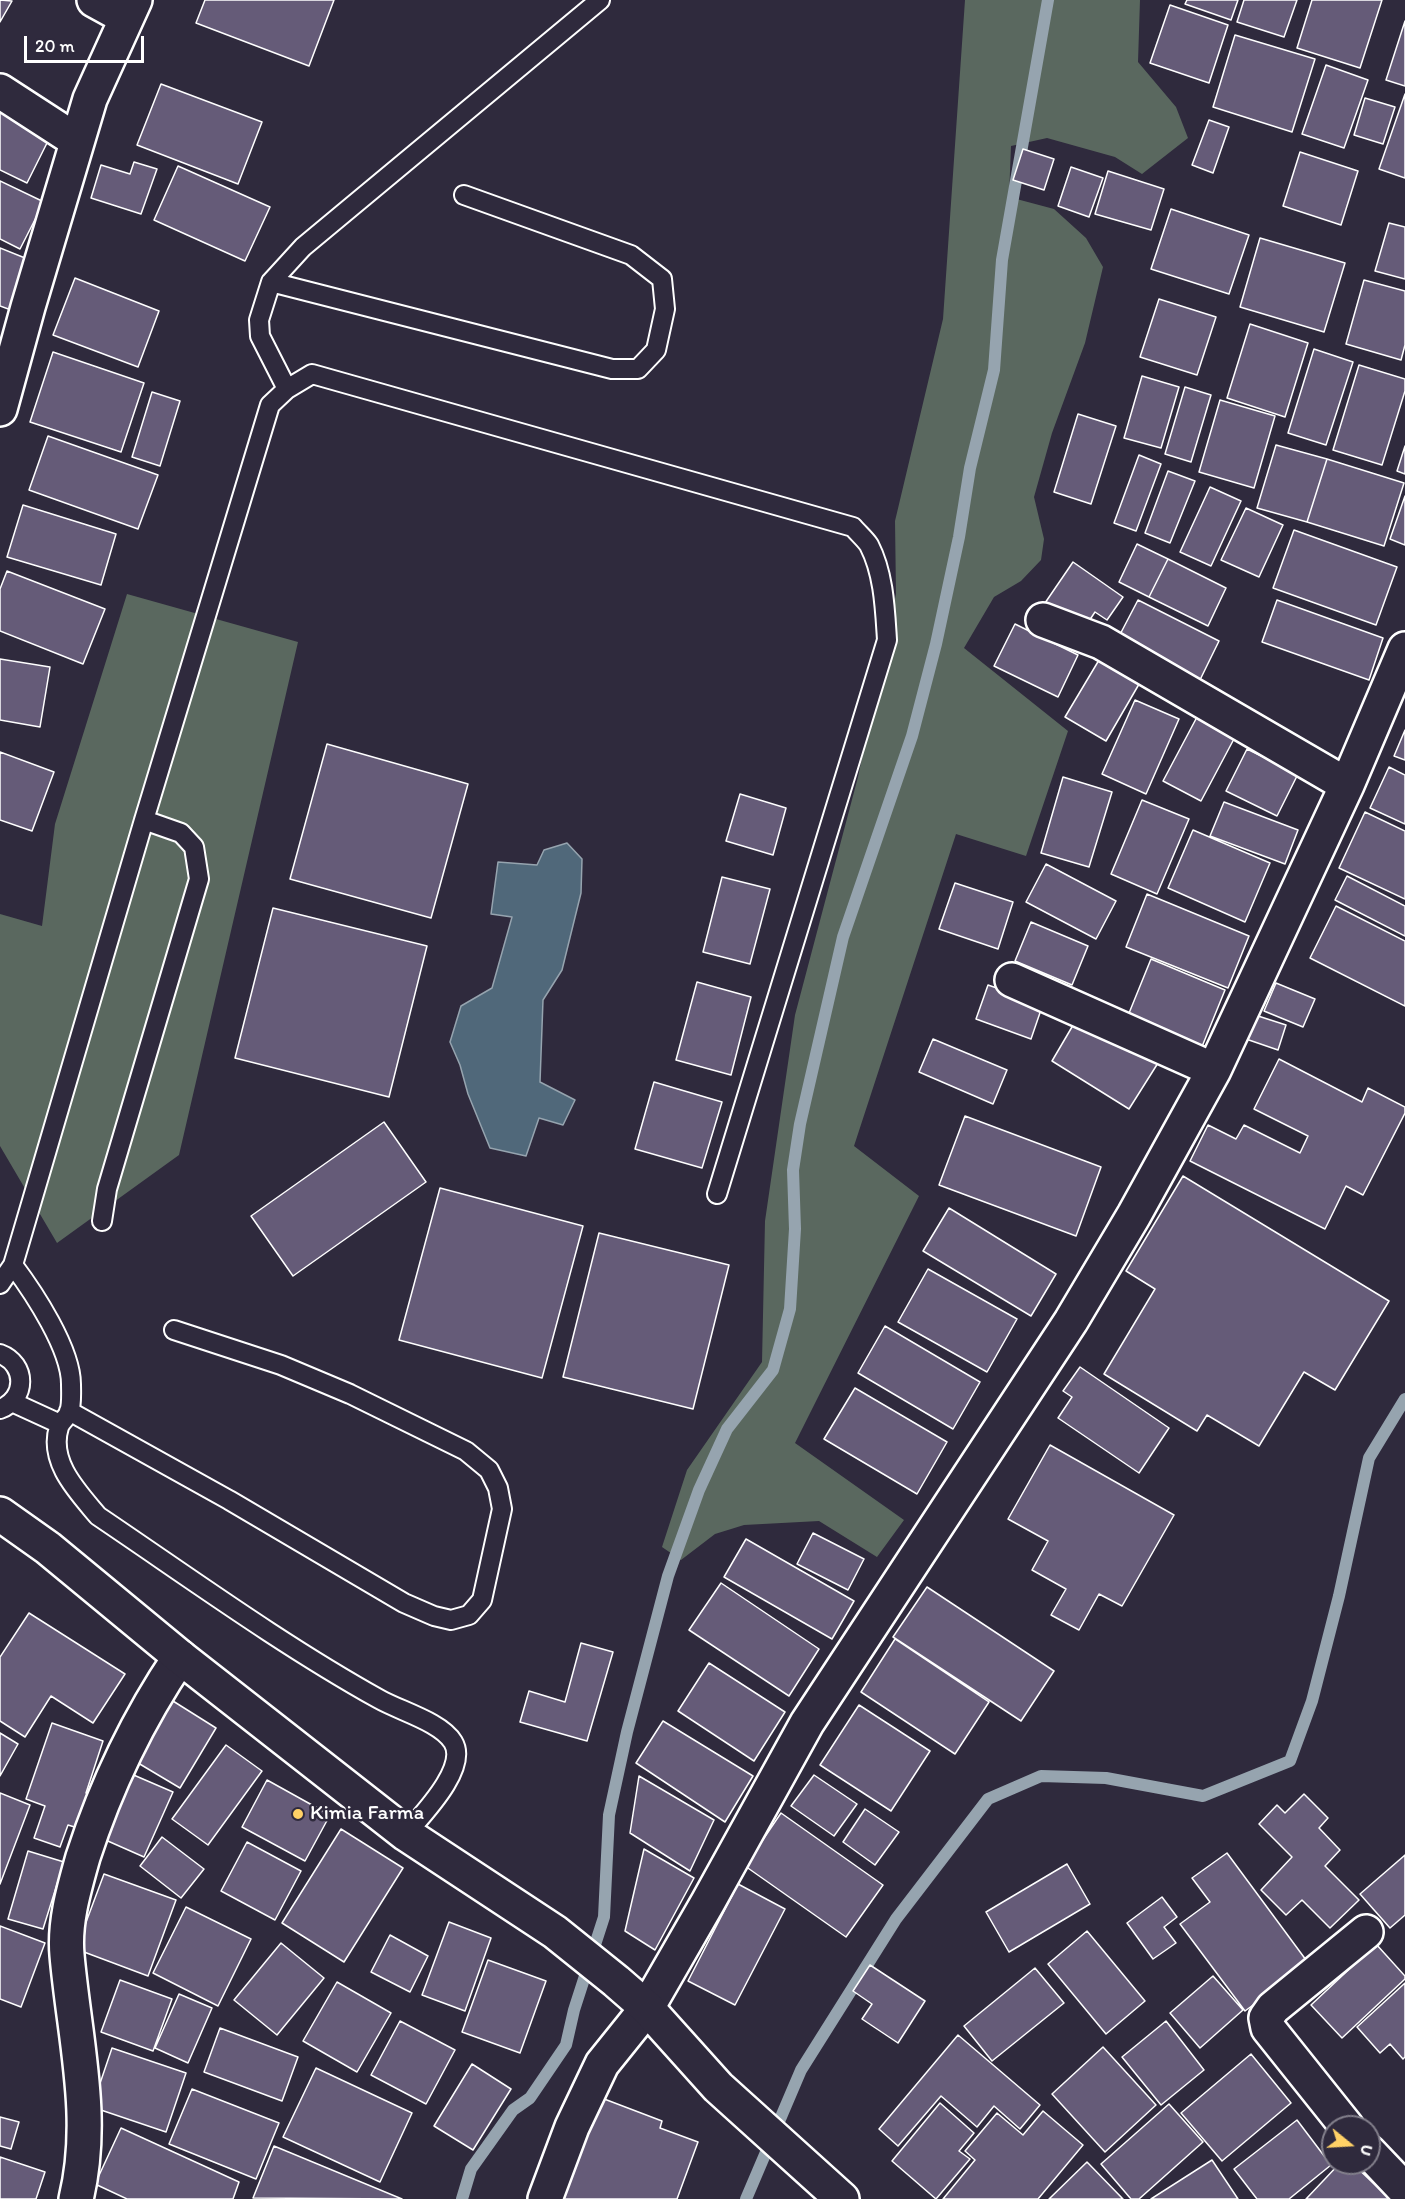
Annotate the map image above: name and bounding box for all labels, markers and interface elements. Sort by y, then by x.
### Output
scale bar [27,24,147,62]
text: 20 m [35,35,75,57]
place label: Kimia Farma [310,1801,424,1827]
marker: Kimia Farma [291,1807,305,1821]
north arrow [1321,2115,1381,2175]
text: U [1356,2142,1377,2158]

